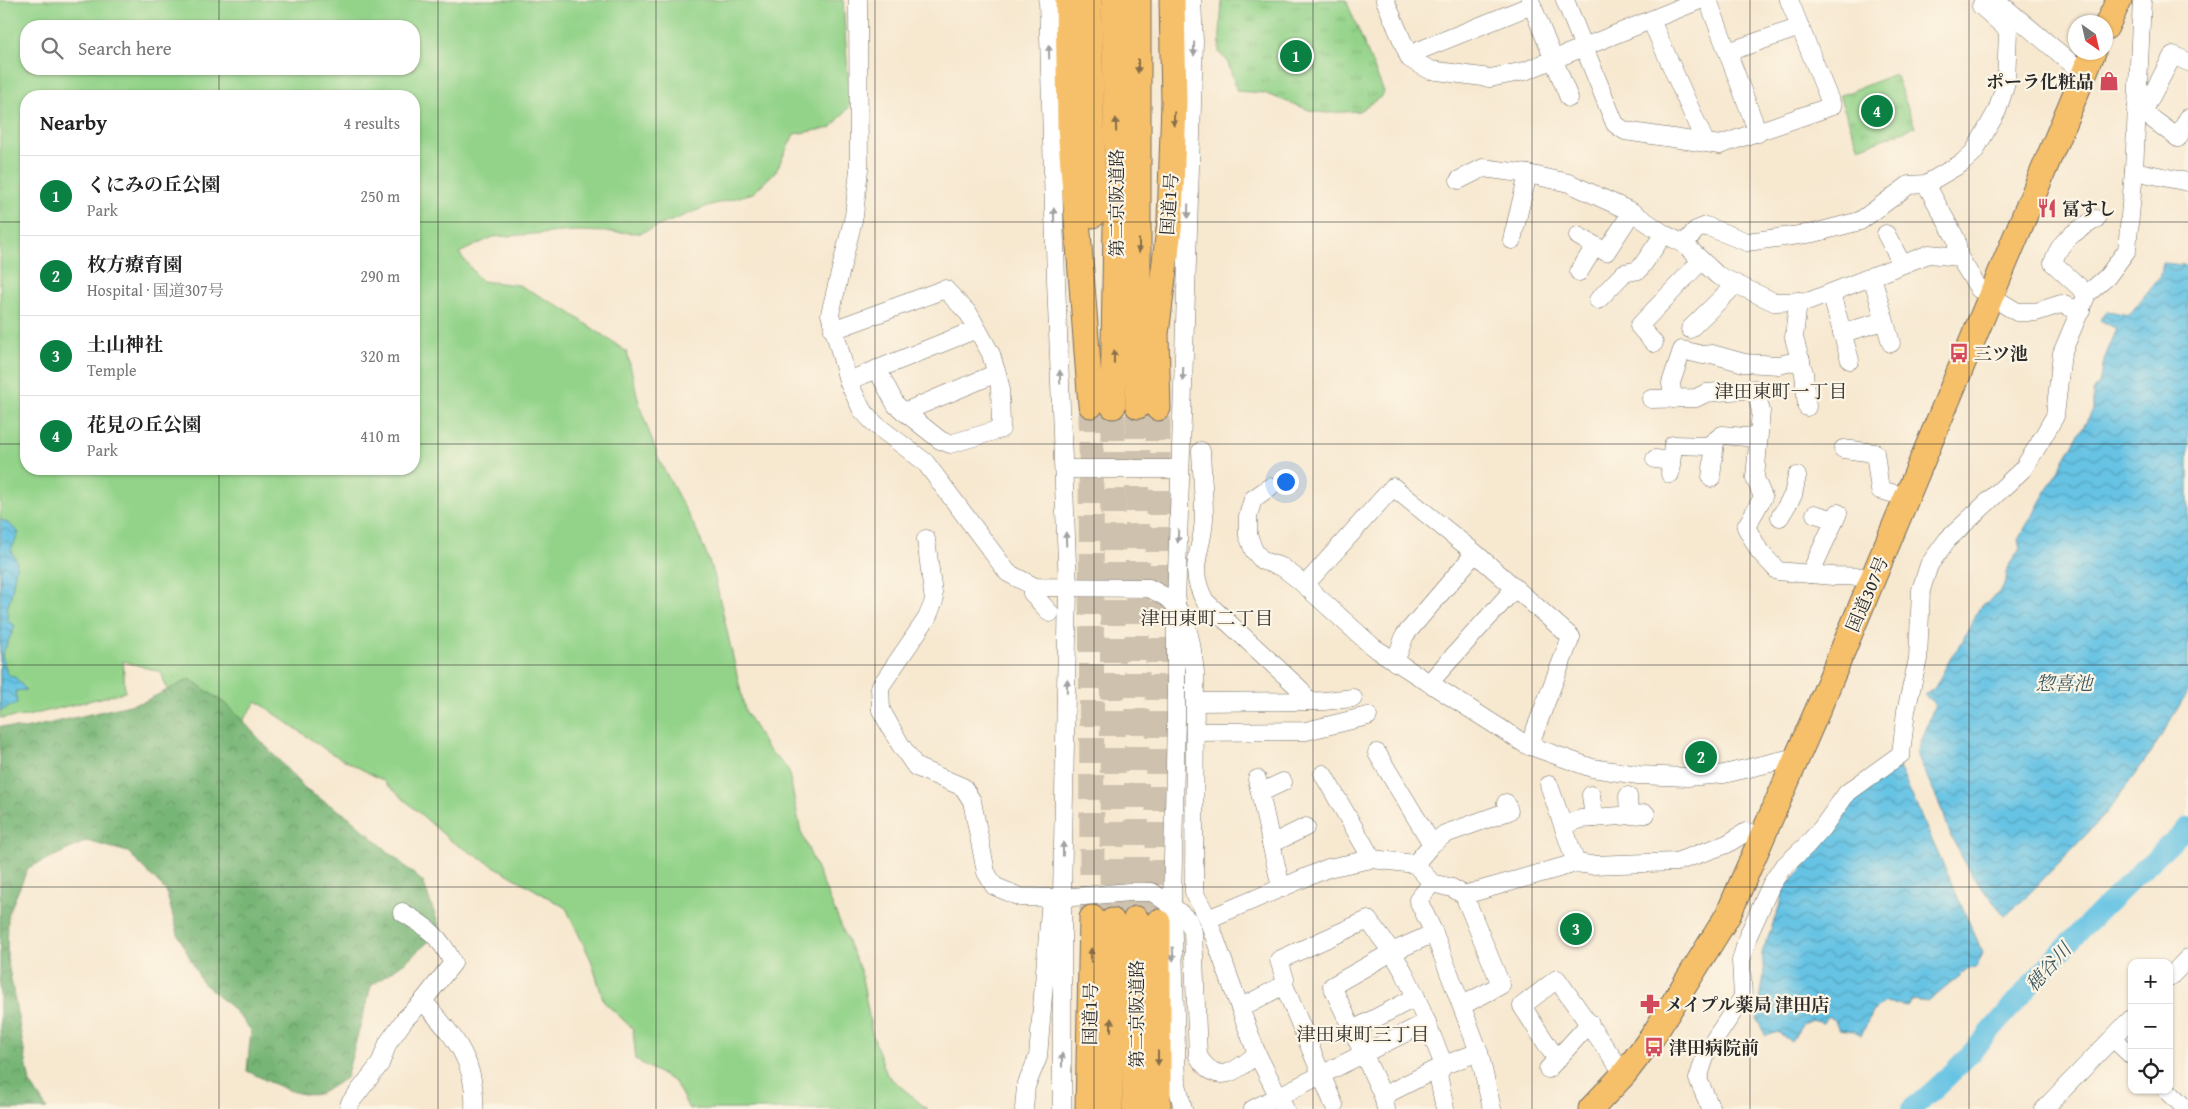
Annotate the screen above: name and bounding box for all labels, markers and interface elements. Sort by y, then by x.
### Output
north arrow [2068,15,2113,60]
search box [20,20,420,75]
icon: search [38,34,66,62]
text: Search here [78,34,172,62]
pin: 1 [1280,37,1312,75]
one-way arrow [1190,41,1198,57]
one-way arrow [1045,44,1053,60]
one-way arrow [1134,58,1142,74]
place label: ポーラ化粧品 [1986,68,2094,95]
shop icon: ポーラ化粧品 [2098,70,2120,92]
pin: 4 [1861,92,1893,130]
text: Nearby [40,107,107,138]
text: 4 results [343,111,400,135]
one-way arrow [1169,111,1177,127]
one-way arrow [1112,116,1120,132]
street label: 第二京阪道路 [1103,149,1130,257]
text: くにみの丘公園 [87,170,220,198]
street label: 国道1号 [1153,172,1185,236]
text: 1 [52,184,60,208]
text: 250 m [360,184,400,208]
place label: 冨すし [2062,195,2116,222]
restaurant icon: 冨すし [2036,197,2058,219]
text: Park [87,198,118,222]
one-way arrow [1184,203,1192,219]
one-way arrow [1050,206,1058,222]
one-way arrow [1135,238,1143,254]
text: 枚方療育園 [87,250,182,278]
text: 2 [52,264,60,288]
text: 290 m [360,264,400,288]
text: Hospital · 国道307号 [87,278,224,302]
text: 土山神社 [87,330,163,358]
place label: 三ツ池 [1974,340,2028,367]
bus stop icon: 三ツ池 [1948,342,1970,364]
text: 3 [52,344,60,368]
text: 320 m [360,344,400,368]
one-way arrow [1110,349,1118,365]
text: Temple [87,358,137,382]
one-way arrow [1179,366,1187,382]
one-way arrow [1056,369,1064,385]
district label: 津田東町一丁目 [1714,377,1848,405]
text: 花見の丘公園 [87,410,201,438]
text: 4 [52,424,60,448]
text: 410 m [360,424,400,448]
text: Park [87,438,118,462]
your location [1273,469,1299,495]
one-way arrow [1173,528,1181,544]
one-way arrow [1062,531,1070,547]
street label: 国道307号 [1839,552,1895,636]
district label: 津田東町二丁目 [1140,604,1274,632]
water label: 惣喜池 [2035,669,2094,697]
one-way arrow [1063,678,1071,694]
pin: 2 [1685,738,1717,776]
one-way arrow [1060,841,1068,857]
pin: 3 [1560,910,1592,948]
water label: 穂谷川 [2019,935,2079,998]
one-way arrow [1088,947,1096,963]
one-way arrow [1169,947,1177,963]
map controls [2128,959,2173,1094]
button: + [2128,959,2173,1004]
street label: 第二京阪道路 [1123,960,1150,1068]
street label: 国道1号 [1076,982,1104,1046]
place label: メイプル薬局 津田店 [1665,991,1829,1018]
pharmacy icon: メイプル薬局 津田店 [1639,993,1661,1015]
button: − [2128,1004,2173,1049]
one-way arrow [1107,1017,1115,1033]
district label: 津田東町三丁目 [1296,1020,1430,1048]
place label: 津田病院前 [1669,1034,1759,1061]
bus stop icon: 津田病院前 [1643,1036,1665,1058]
button: locate [2128,1049,2173,1094]
one-way arrow [1154,1050,1162,1066]
one-way arrow [1058,1052,1066,1068]

